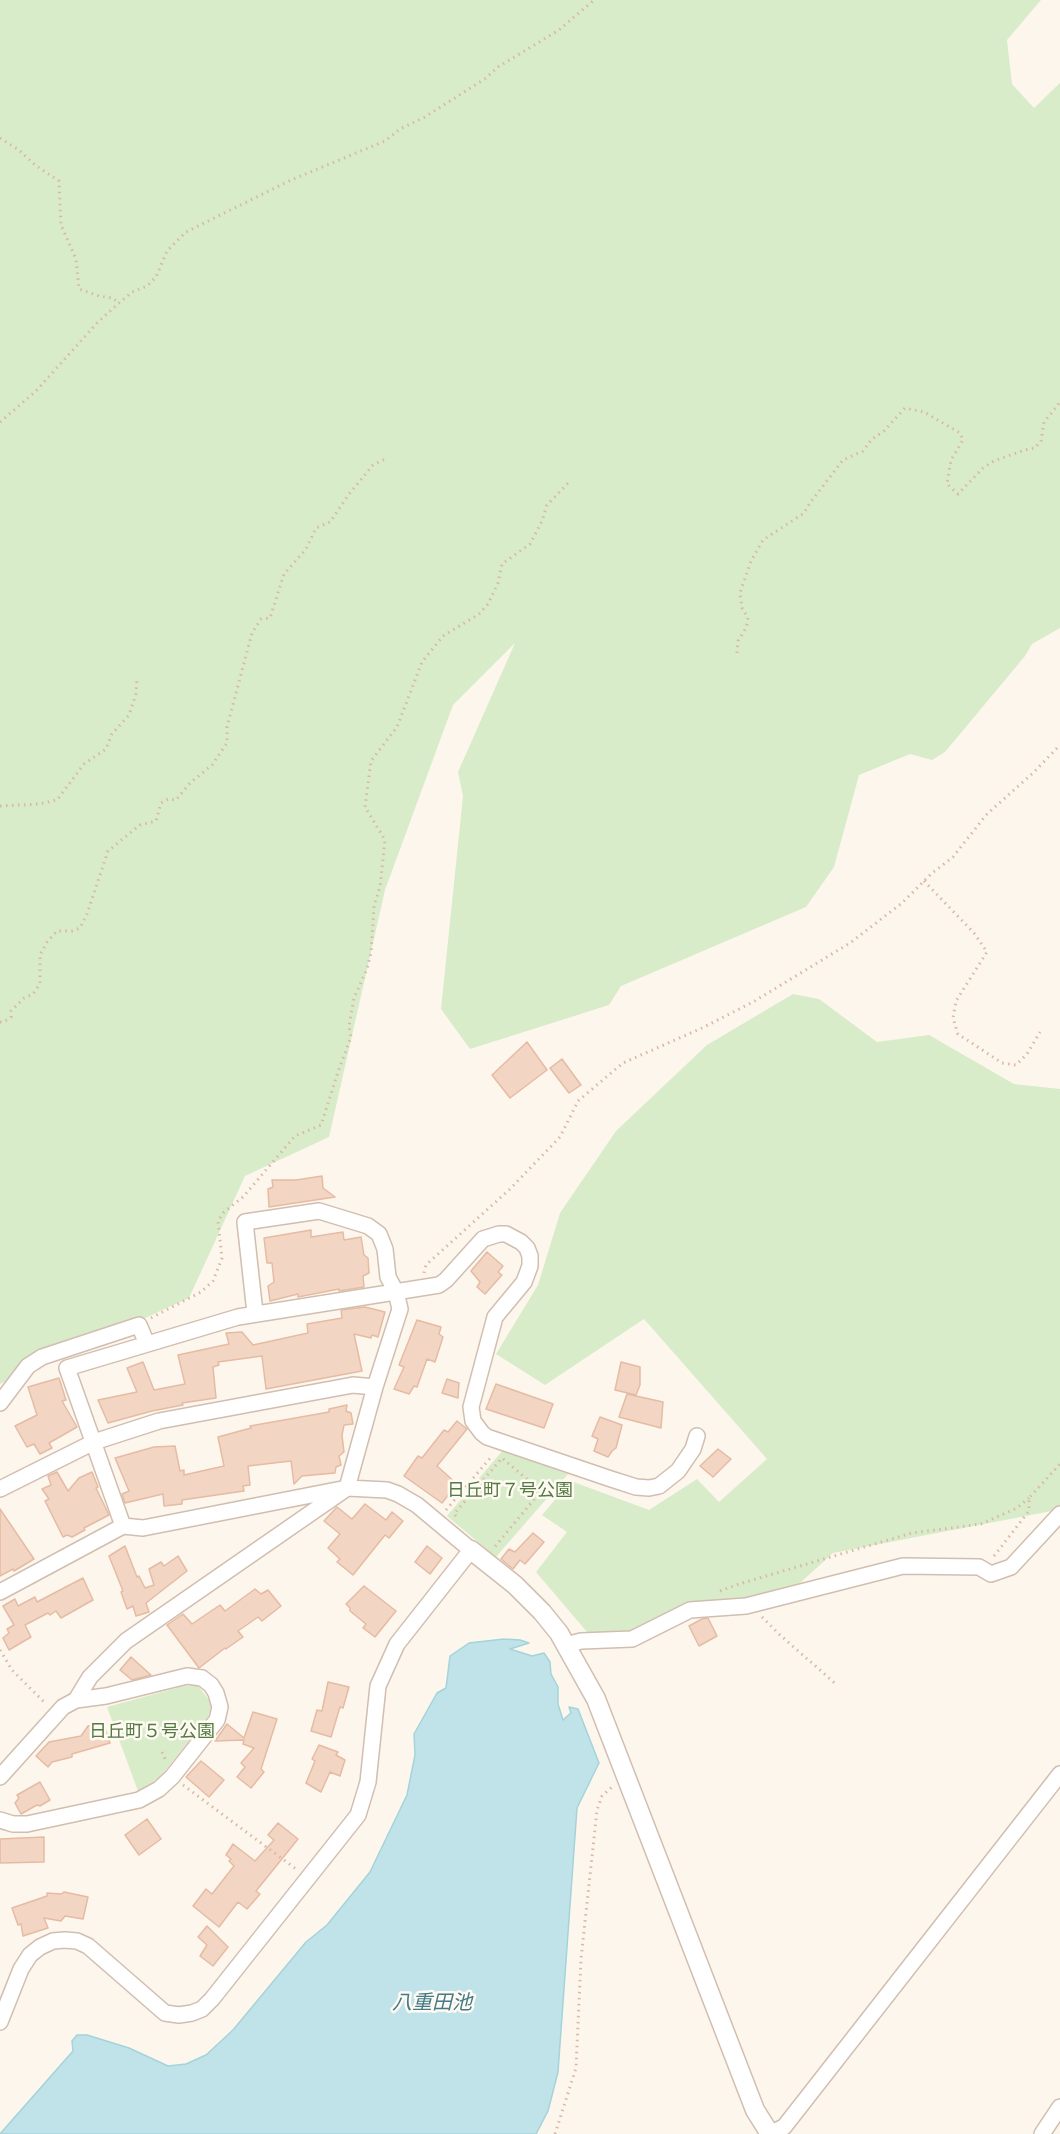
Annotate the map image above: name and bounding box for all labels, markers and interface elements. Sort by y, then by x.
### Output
park label: 日丘町７号公園 [447,1480,573,1502]
park label: 日丘町５号公園 [89,1721,215,1743]
water label: 八重田池 [392,1991,472,2015]

